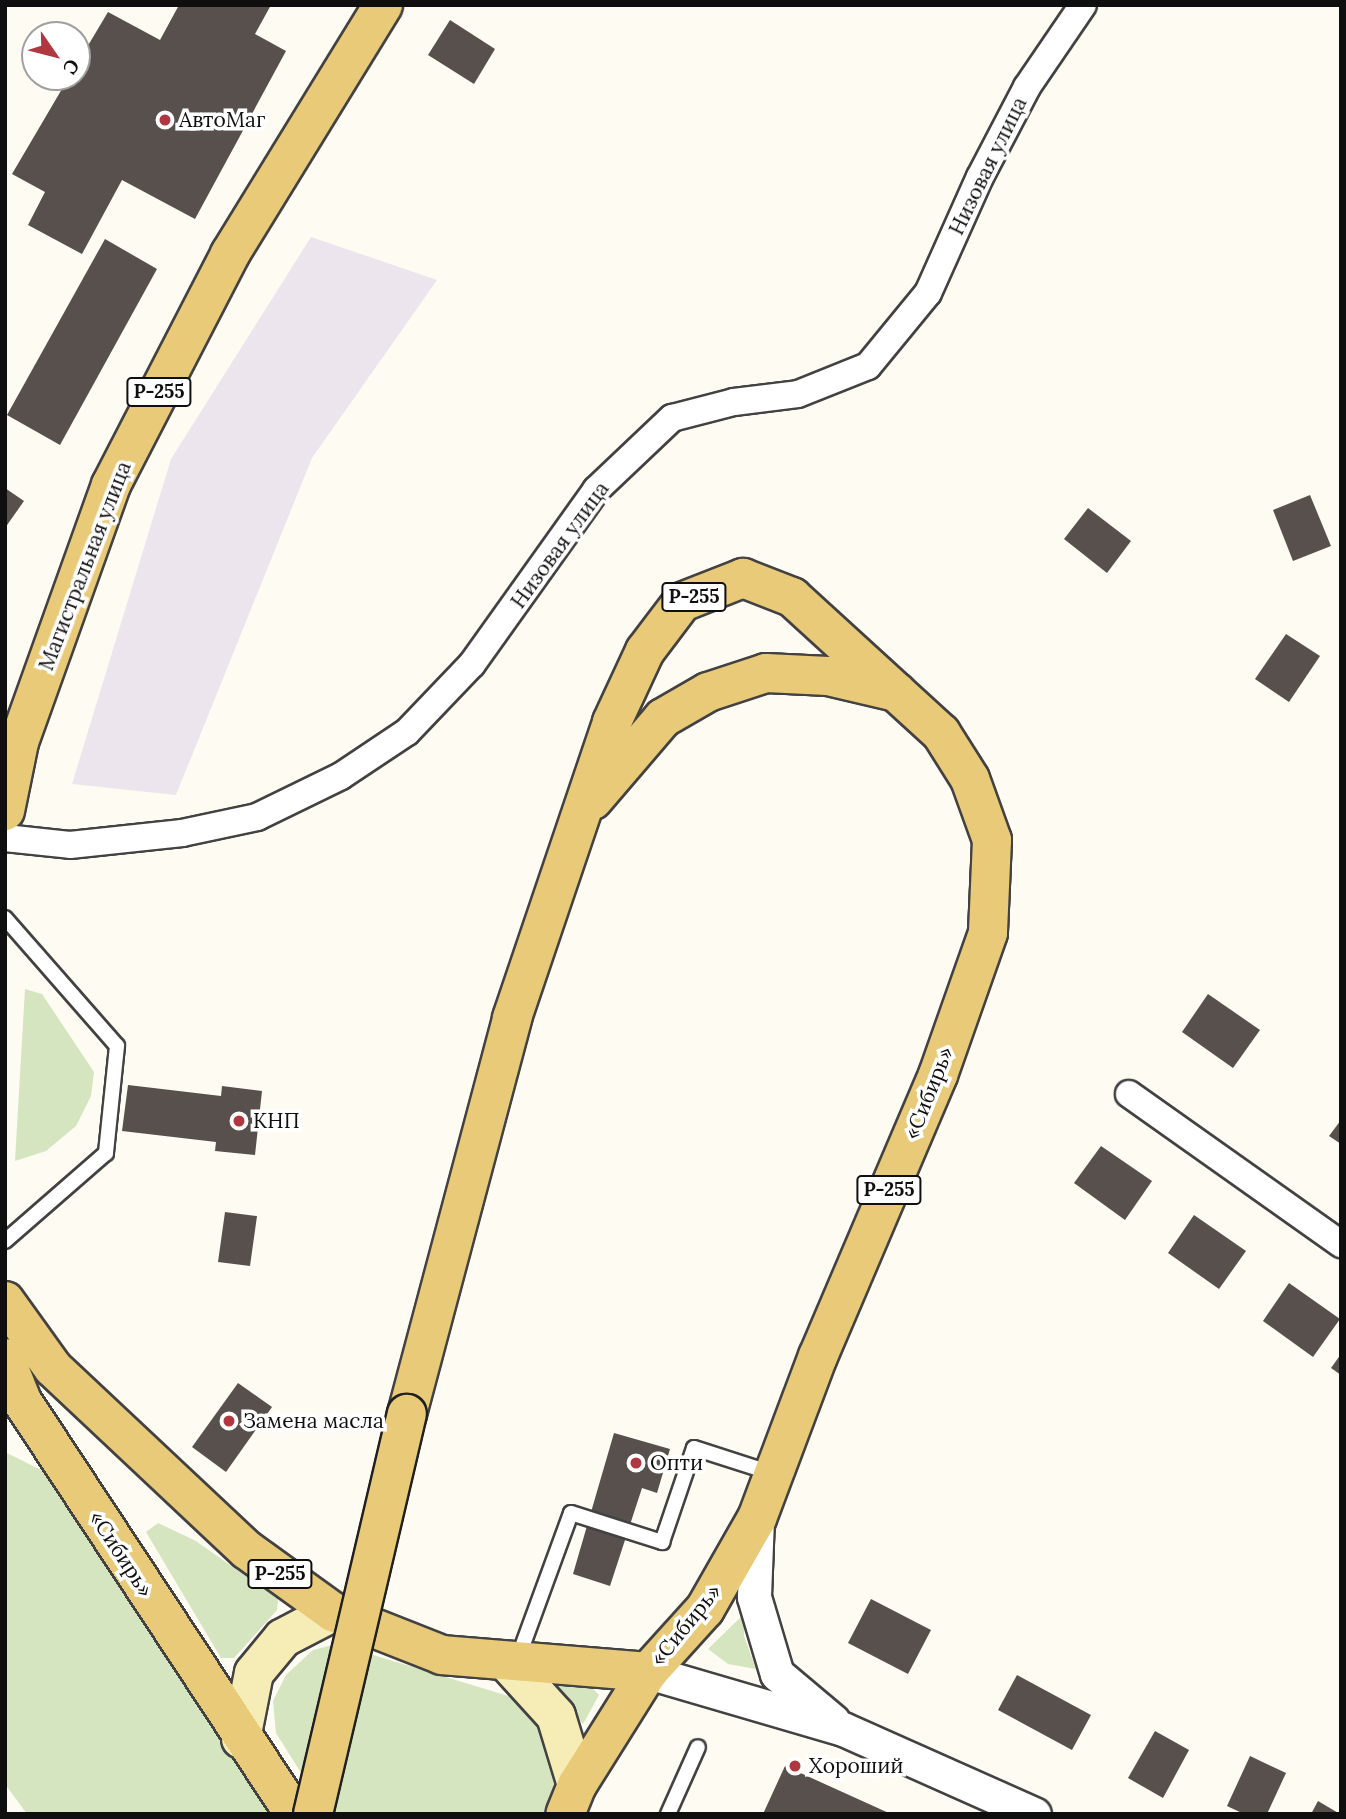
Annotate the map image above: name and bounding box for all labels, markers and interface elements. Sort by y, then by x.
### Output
north arrow [21,21,91,91]
text: С [58,55,85,79]
street label: Низовая улица [944,93,1032,239]
place label: АвтоМаг [179,107,265,133]
marker: АвтоМаг [157,112,173,128]
road number: Р-255 [126,376,192,408]
street label: Магистральная улица [34,458,136,674]
street label: Низовая улица [506,477,614,613]
road number: Р-255 [661,582,727,612]
street label: «Сибирь» [899,1043,959,1143]
place label: КНП [253,1108,300,1134]
marker: КНП [231,1113,247,1129]
road number: Р-255 [856,1174,922,1206]
place label: Замена масла [243,1408,384,1434]
marker: Замена масла [221,1413,237,1429]
place label: Опти [650,1450,703,1476]
marker: Опти [628,1455,644,1471]
street label: «Сибирь» [84,1506,158,1602]
road number: Р-255 [247,1558,313,1590]
street label: «Сибирь» [645,1579,727,1671]
place label: Хороший [809,1753,903,1779]
marker: Хороший [787,1758,803,1774]

